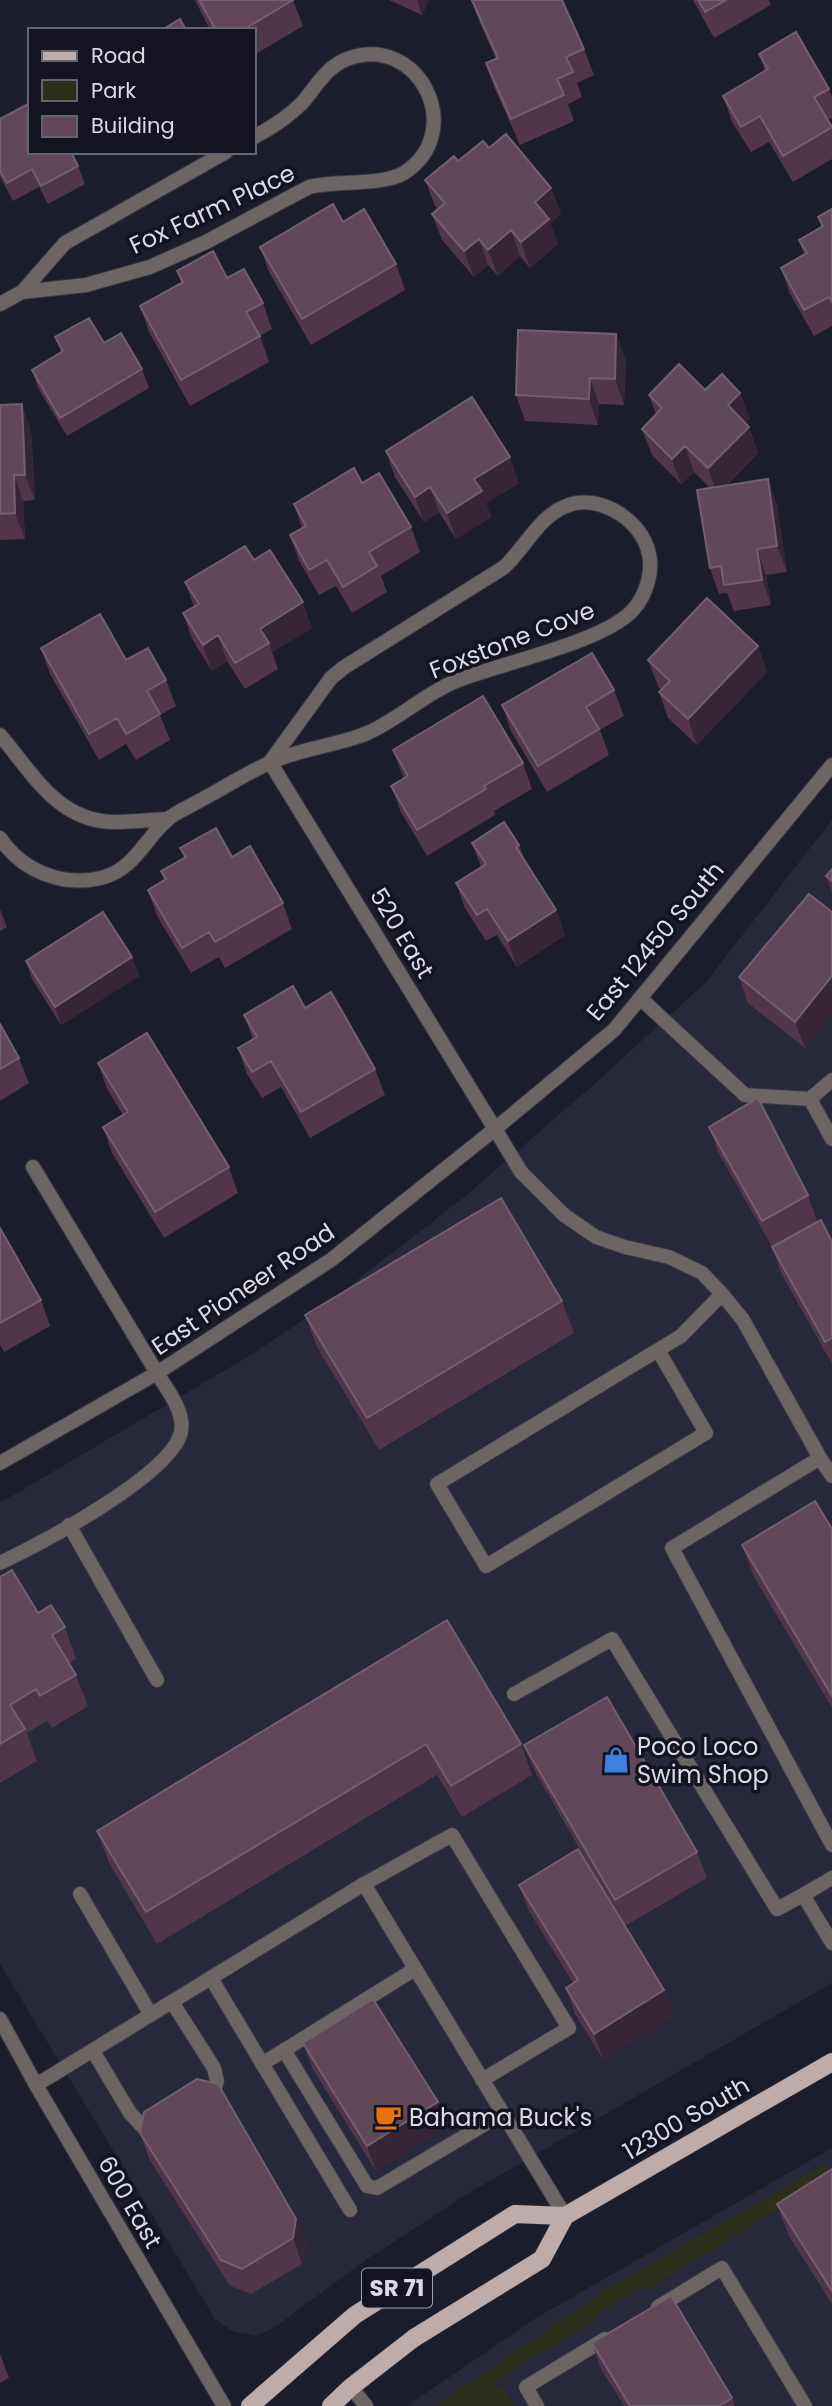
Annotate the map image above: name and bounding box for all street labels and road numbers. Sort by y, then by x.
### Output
street label: Fox Farm Place [124,156,300,262]
street label: Foxstone Cove [425,593,599,687]
street label: East 12450 South [579,854,731,1028]
street label: 520 East [362,882,442,984]
street label: East Pioneer Road [145,1215,341,1363]
street label: 12300 South [617,2068,755,2168]
street label: 600 East [90,2150,170,2254]
road number: SR 71 [362,2268,432,2308]

